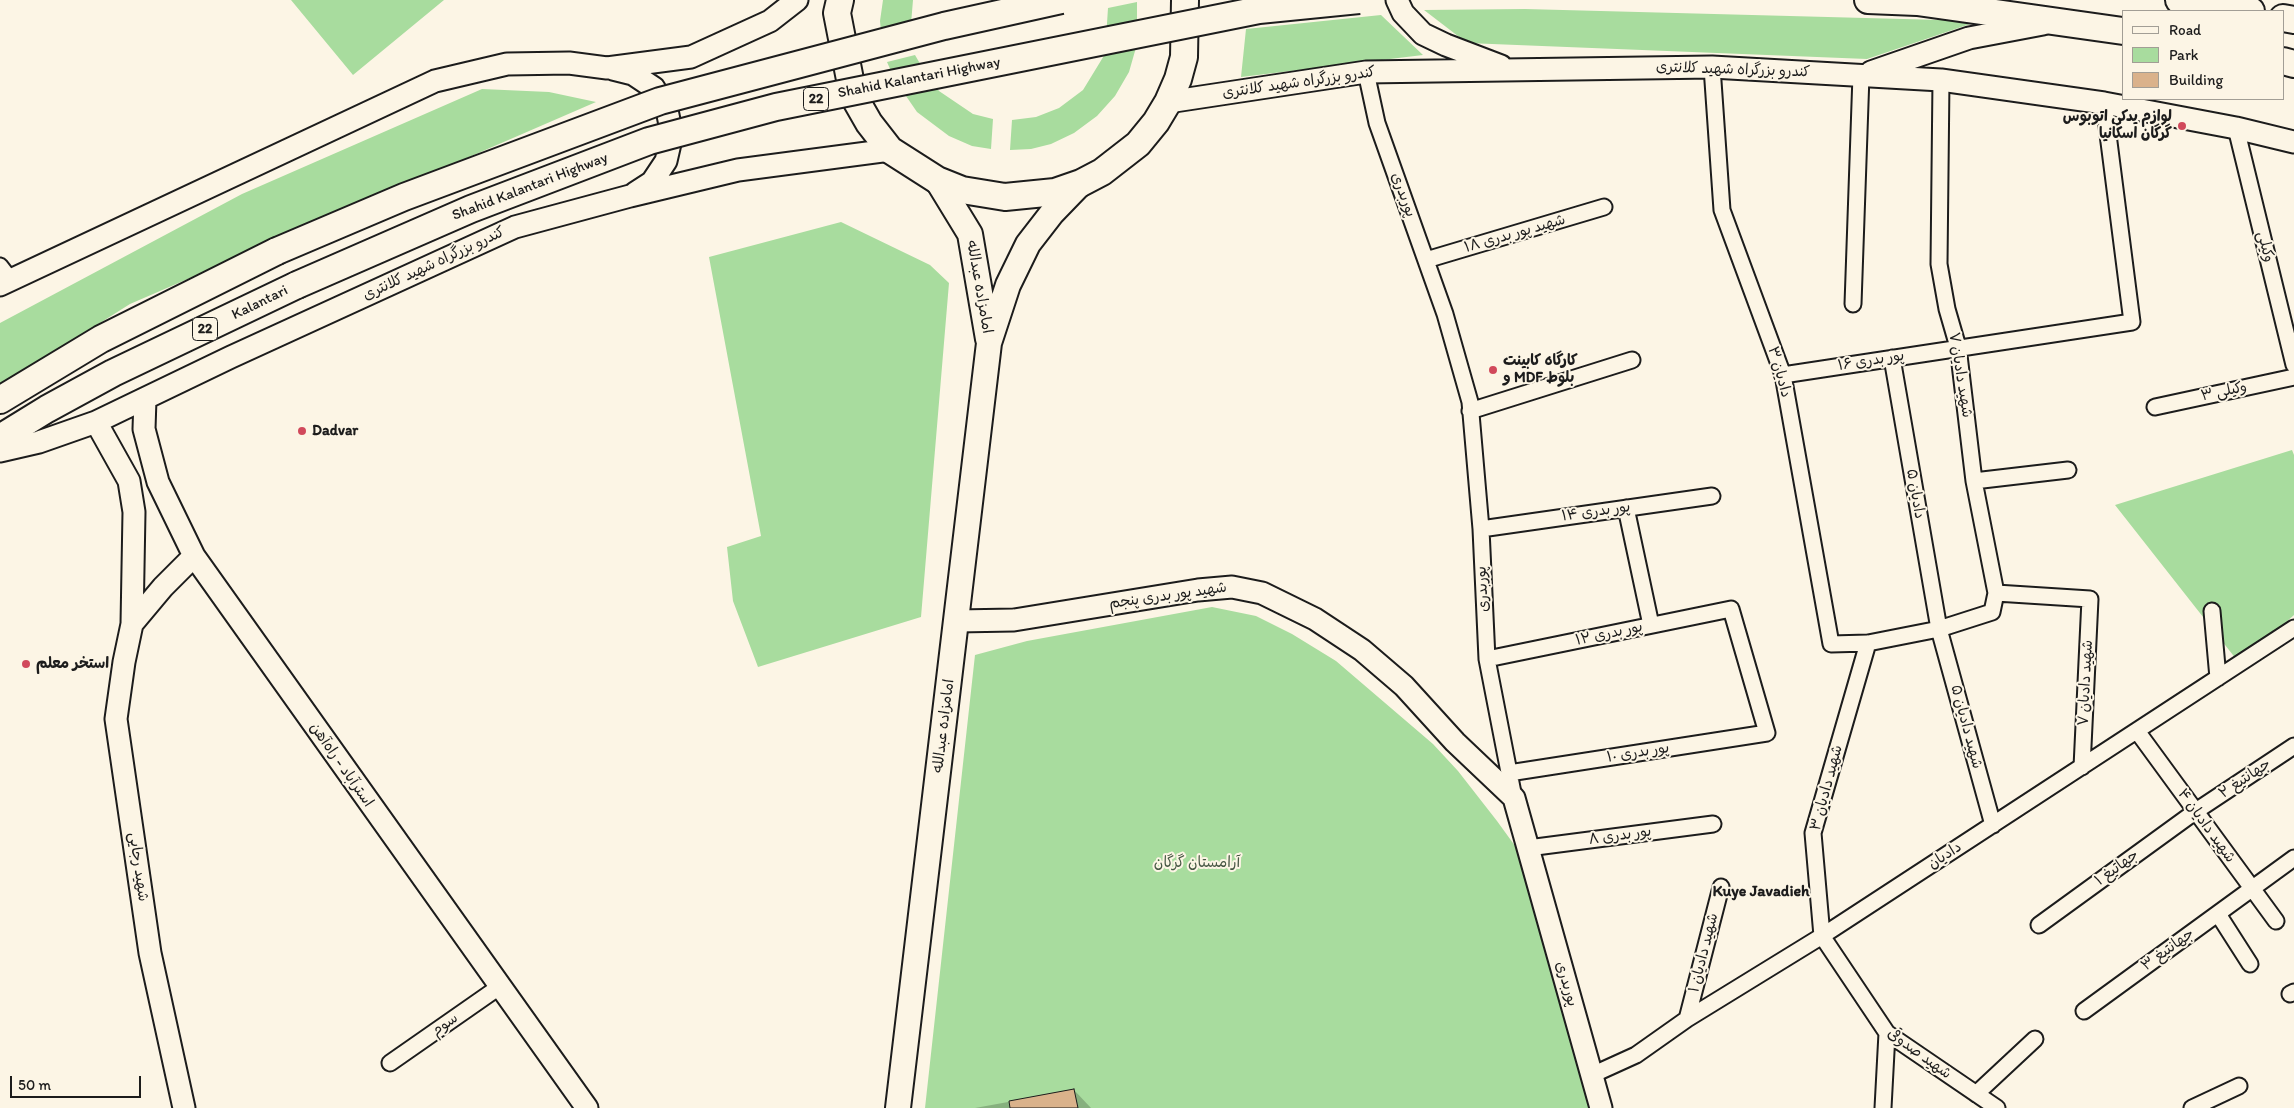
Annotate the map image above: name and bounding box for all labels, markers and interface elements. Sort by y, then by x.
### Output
legend [2122,10,2284,100]
text: Road [2169,21,2201,39]
text: Park [2169,46,2199,64]
street label: Shahid Kalantari Highway [836,53,1002,103]
street label: کندرو بزرگراه شهید کلانتری [1656,58,1810,82]
street label: کندرو بزرگراه شهید کلانتری [1221,63,1377,103]
text: Building [2169,71,2223,89]
road number: 22 [804,88,828,110]
place label: لوازم یدکی اتوبوس گرگان اسکانيا [2063,108,2172,143]
marker: لوازم یدکی اتوبوس گرگان اسکانيا [2176,120,2188,132]
street label: Shahid Kalantari Highway [450,149,610,225]
street label: پوربدری [1387,170,1419,220]
street label: شهید پور بدری ۱۸ [1462,211,1568,257]
street label: کندرو بزرگراه شهید کلانتری [360,223,508,305]
street label: وکیلی [2253,230,2277,264]
street label: امامزاده عبدالله [962,239,996,335]
street label: Kalantari [229,282,291,324]
road number: 22 [192,318,218,340]
street label: شهید دادیان ۷ [1944,331,1976,419]
street label: دادیان ۳ [1763,344,1795,400]
street label: پور بدری ۱۶ [1836,347,1906,375]
place label: کارگاه کابینت و MDF بلوط [1503,352,1578,387]
marker: کارگاه کابینت و MDF بلوط [1487,364,1499,376]
street label: وکیلی ۳ [2199,378,2249,406]
place label: Dadvar [312,422,358,440]
marker: Dadvar [296,425,308,437]
street label: دادیان ۵ [1902,468,1928,520]
street label: پور بدری ۱۴ [1560,498,1632,526]
street label: پوربدری [1473,566,1493,612]
street label: شهید پور بدری پنجم [1108,579,1228,613]
street label: پور بدری ۱۲ [1574,618,1644,650]
street label: ۷ شهید دادیان [2075,639,2097,727]
place label: استخر معلم [36,655,109,673]
marker: استخر معلم [20,658,32,670]
street label: امامزاده عبدالله [929,678,959,774]
street label: ۵ شهید دادیان [1946,683,1986,771]
street label: استرآباد - راه‌آهن [305,719,377,811]
street label: پور بدری ۱۰ [1605,739,1671,767]
street label: ۳ شهید دادیان [1807,743,1847,833]
street label: جهانتیغ ۲ [2216,755,2274,803]
street label: ۴ شهید دادیان [2173,786,2239,866]
street label: پور بدری ۸ [1587,823,1653,849]
street label: شهید رجایی [124,831,152,903]
street label: دادیان [1925,838,1965,874]
street label: جهاتیغ ۱ [2092,846,2142,890]
park label: آرامستان گرگان [1154,854,1240,872]
district label: Kuye Javadieh [1712,882,1810,902]
street label: ۱ شهید دادیان [1685,911,1723,995]
street label: جهانتیغ ۳ [2138,925,2198,975]
street label: پوربدری [1551,959,1581,1009]
street label: سوم [428,1009,462,1041]
street label: شهید صدوقی [1883,1025,1955,1083]
scale bar [12,1066,144,1098]
text: 50 m [18,1076,51,1094]

